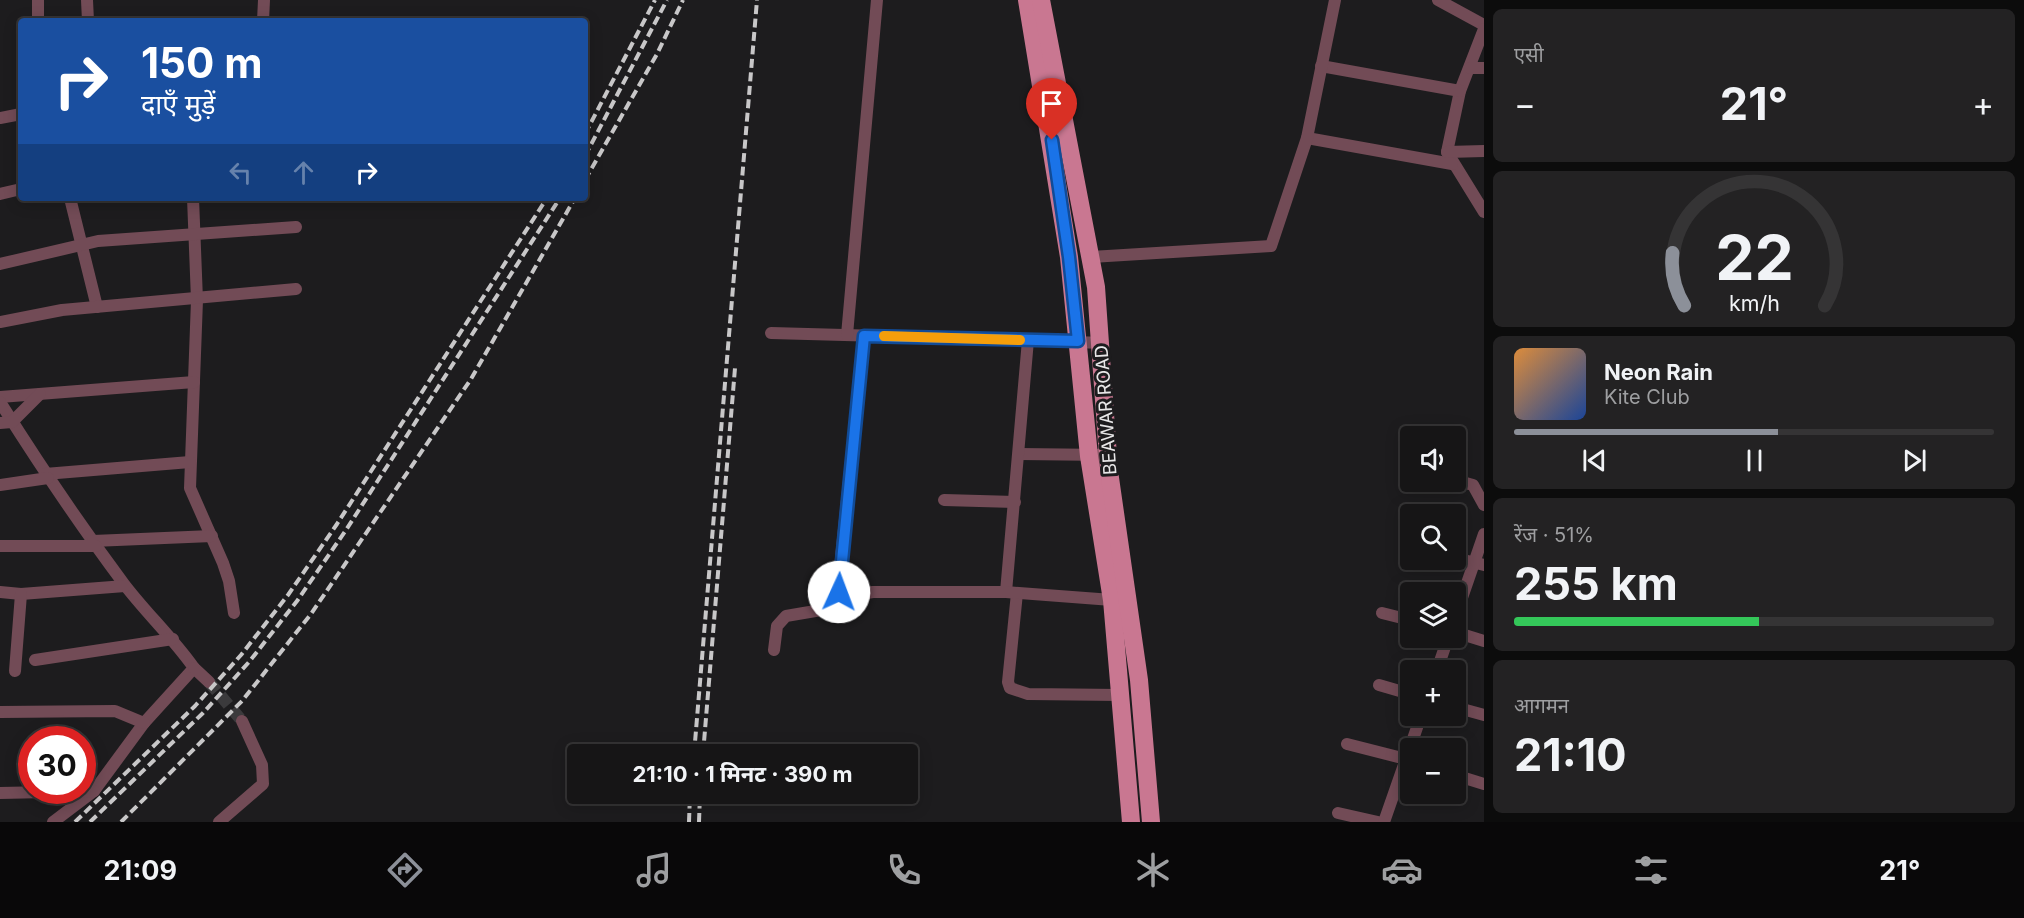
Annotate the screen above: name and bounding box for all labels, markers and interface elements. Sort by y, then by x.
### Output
text: 150 m [141,37,263,88]
icon: right [42,42,120,120]
text: एसी [1514,43,1544,67]
text: 21° [1720,76,1788,131]
pin [1026,78,1077,140]
text: − [1514,84,1536,124]
text: + [1972,84,1994,124]
icon: arrive [1035,87,1068,120]
text: दाएँ मुड़ें [141,88,215,121]
icon: left [224,156,257,189]
icon: ahead [287,156,320,189]
icon: right [350,156,383,189]
text: 22 [1715,220,1793,295]
text: km/h [1729,290,1779,316]
street label: BEAWAR ROAD [1090,344,1121,476]
text: Neon Rain [1604,359,1713,385]
text: Kite Club [1604,385,1690,409]
map controls [1400,426,1466,804]
button: sound [1400,426,1466,492]
icon: previous [1578,444,1611,477]
icon: pause [1738,444,1771,477]
icon: next [1898,444,1931,477]
button: search [1400,504,1466,570]
text: रेंज · 51% [1514,523,1594,547]
text: 255 km [1514,556,1678,611]
position arrow [807,560,871,624]
button: layers [1400,582,1466,648]
button: + [1400,660,1466,726]
text: आगमन [1514,694,1569,718]
speed limit sign: 30 [18,726,96,804]
text: 21:10 [1514,727,1627,782]
button: − [1400,738,1466,804]
text: 21:10 · 1 मिनट · 390 m [632,761,853,787]
icon: directions [384,849,426,891]
icon: music [633,849,675,891]
icon: phone [883,849,925,891]
icon: climate [1132,849,1174,891]
icon: car [1381,849,1423,891]
icon: filters [1630,849,1672,891]
text: 21:09 [104,854,177,887]
text: 21° [1879,854,1920,887]

